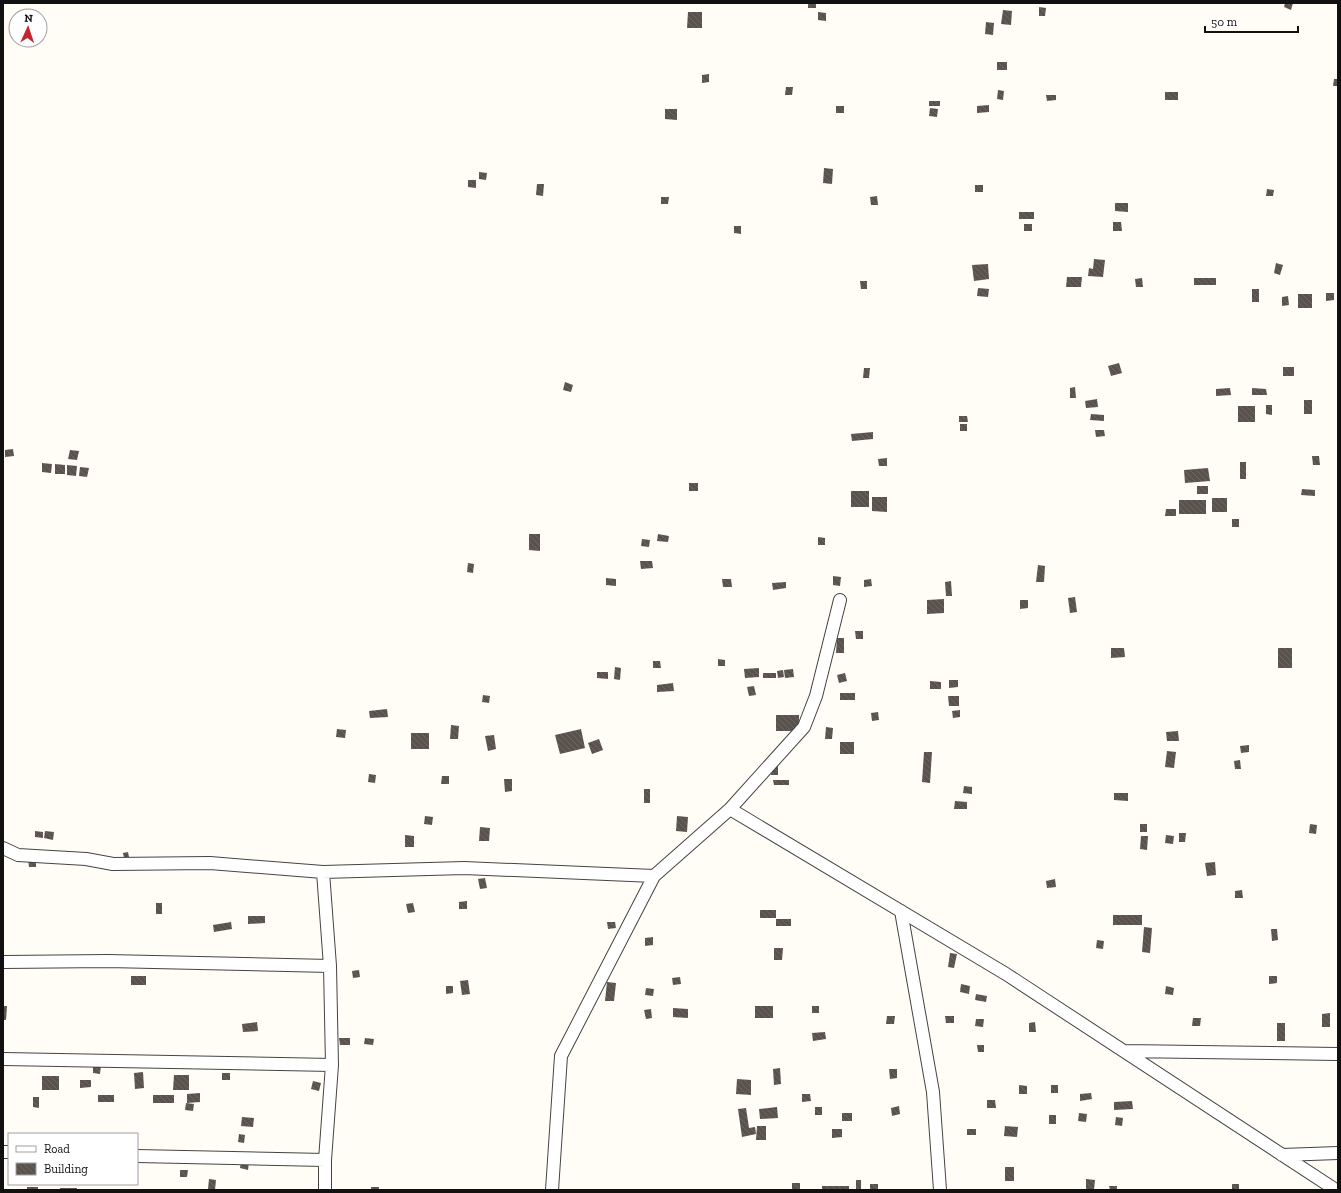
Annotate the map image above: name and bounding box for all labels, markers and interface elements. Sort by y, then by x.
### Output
north arrow [8,8,48,48]
scale bar [1205,8,1298,34]
text: N [24,12,34,25]
text: 50 m [1211,15,1238,29]
legend [8,1133,138,1185]
text: Road [44,1142,70,1156]
text: Building [44,1162,88,1176]

